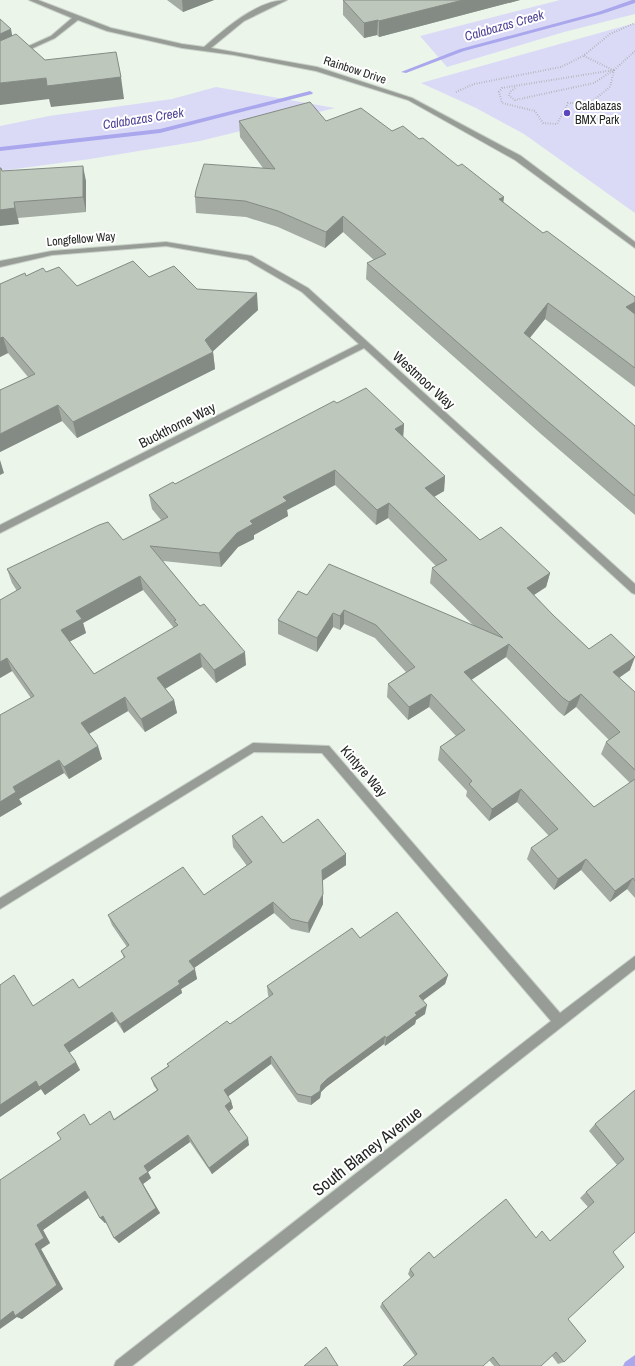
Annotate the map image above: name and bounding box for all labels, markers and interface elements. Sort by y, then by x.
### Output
water label: Calabazas Creek [462,6,546,45]
street label: Rainbow Drive [322,52,388,88]
place label: Calabazas BMX Park [575,98,622,128]
water label: Calabazas Creek [101,104,185,133]
marker: Calabazas BMX Park [562,108,572,118]
street label: Longfellow Way [46,228,116,250]
street label: Westmoor Way [389,347,459,413]
street label: Buckthorne Way [136,398,219,452]
street label: Kintyre Way [337,742,391,801]
street label: South Blaney Avenue [307,1100,426,1201]

